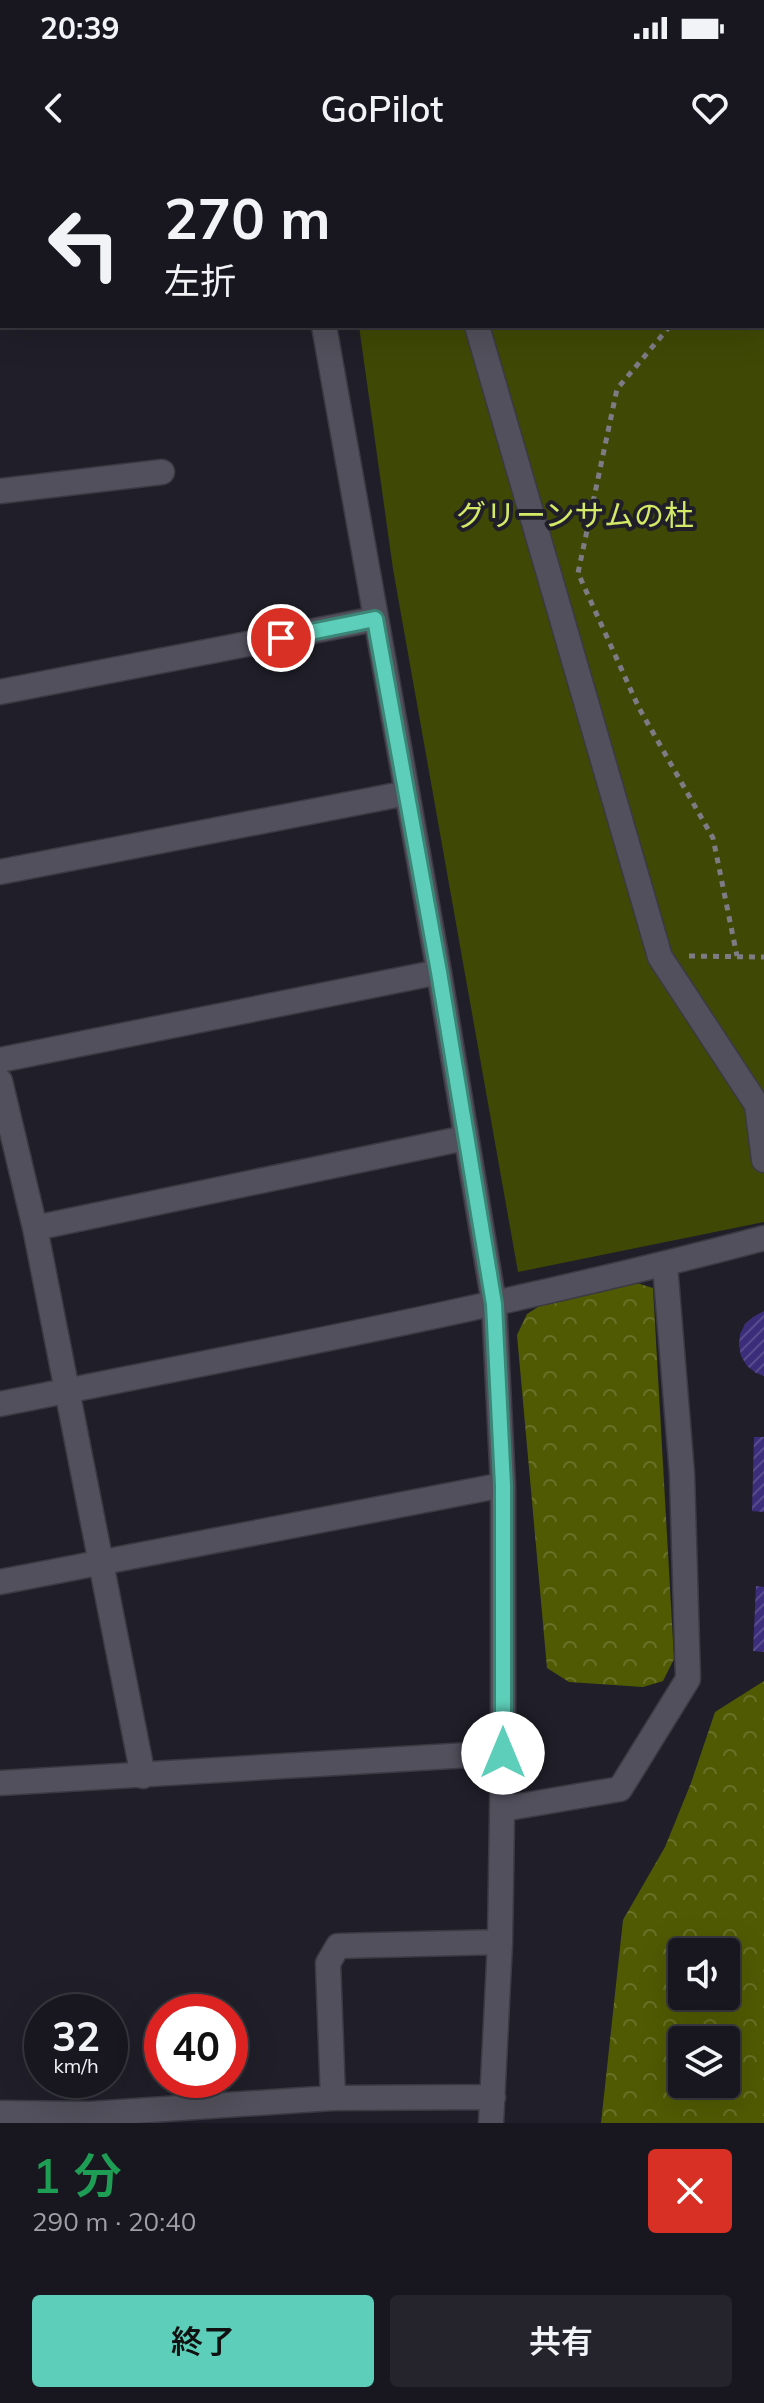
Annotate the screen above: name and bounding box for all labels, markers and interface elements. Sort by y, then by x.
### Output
text: 20:39 [40,9,119,47]
icon: back [32,86,76,130]
text: GoPilot [321,86,443,131]
icon: heart [688,86,732,130]
text: 270 m [164,183,331,253]
icon: left [32,192,136,296]
text: 左折 [164,258,236,303]
park label: グリーンサムの杜 [456,496,694,534]
pin [247,604,315,672]
icon: arrive [259,616,303,660]
position arrow [461,1711,545,1795]
map controls [668,1938,740,2098]
button: sound [668,1938,740,2010]
speed limit sign: 40 [144,1994,248,2098]
text: 32 [52,2011,100,2061]
button: layers [668,2026,740,2098]
text: km/h [53,2053,99,2078]
text: 1 分 [32,2145,122,2205]
button: close [648,2149,732,2233]
text: 290 m · 20:40 [32,2205,196,2238]
button: 終了 [32,2295,374,2387]
button: 共有 [390,2295,732,2387]

